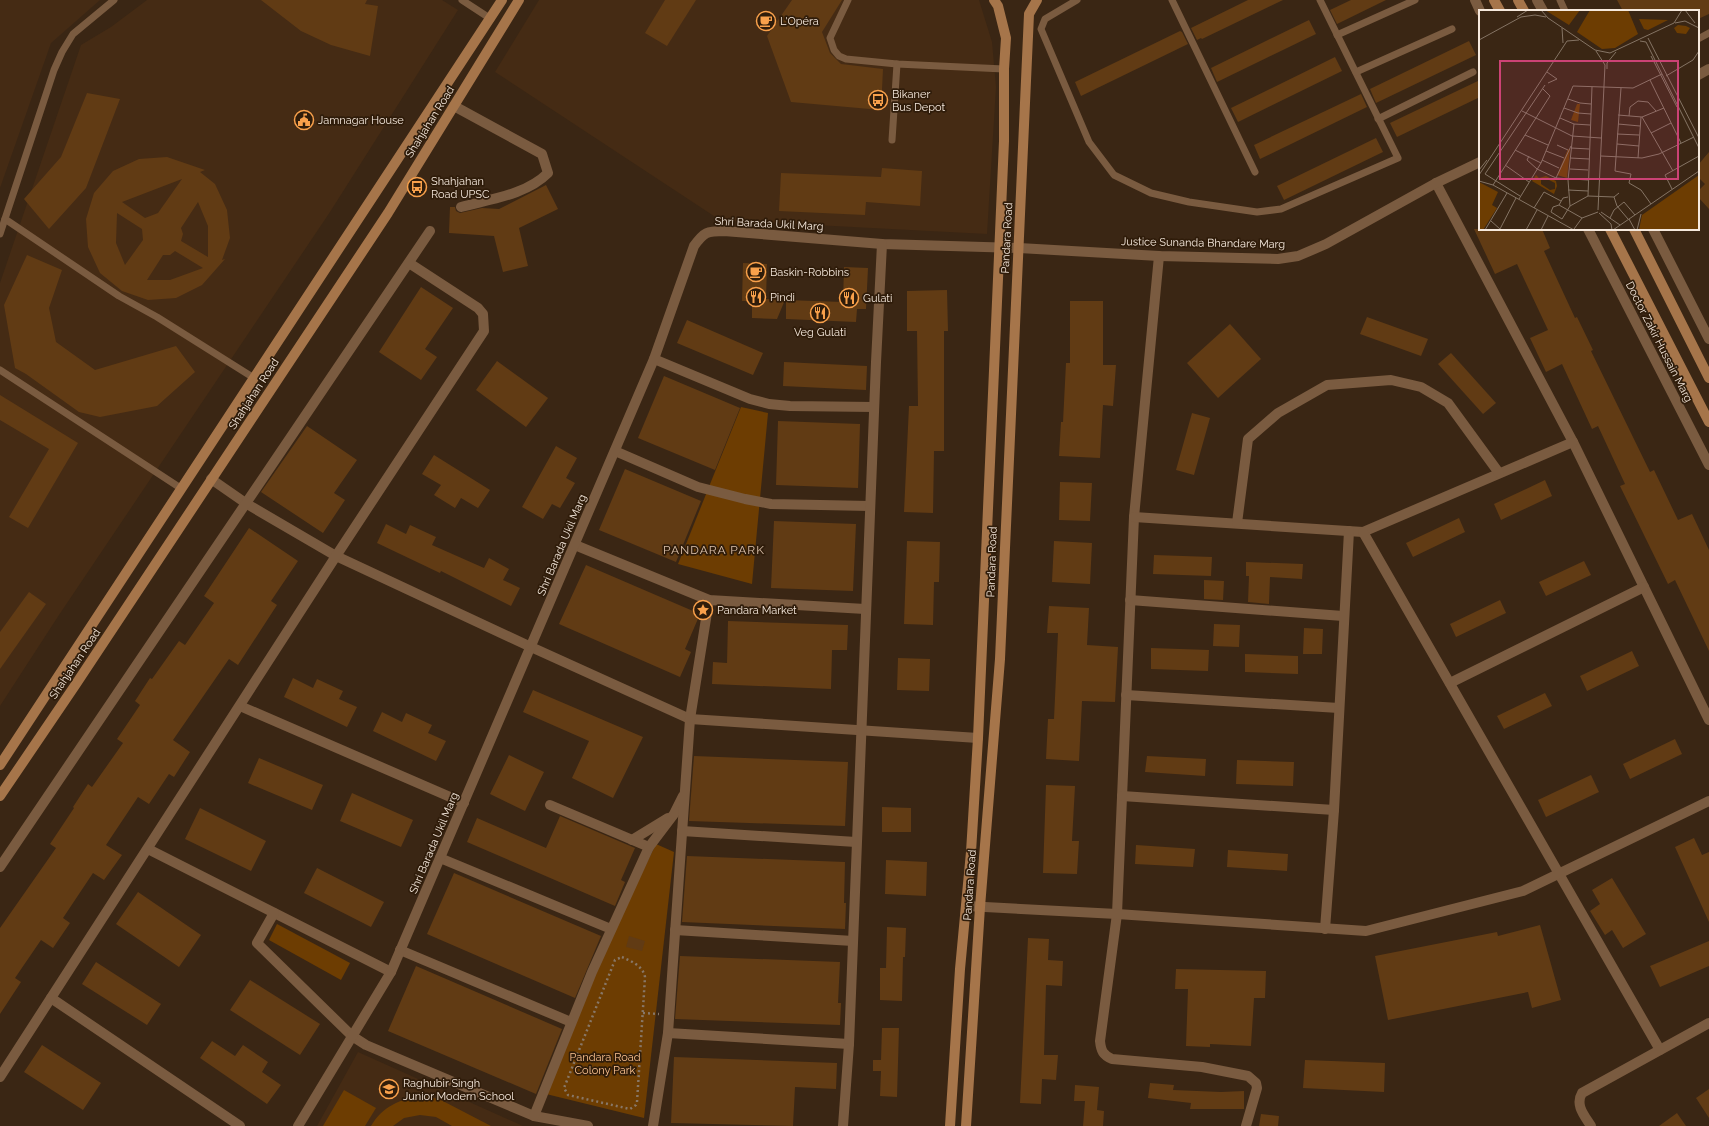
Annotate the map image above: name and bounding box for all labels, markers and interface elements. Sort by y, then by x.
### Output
cafe icon: L'Opéra [755,10,777,32]
inset map [1479,10,1699,230]
place label: L'Opéra [780,15,819,28]
street label: Shahjahan Road [403,84,457,160]
place label: Bikaner Bus Depot [892,88,946,114]
bus stop icon: Bikaner Bus Depot [867,89,889,111]
public building icon: Jamnagar House [293,109,315,131]
place label: Jamnagar House [318,114,404,127]
place label: Shahjahan Road UPSC [431,175,490,201]
bus stop icon: Shahjahan Road UPSC [406,176,428,198]
street label: Pandara Road [999,202,1015,274]
street label: Shri Barada Ukil Marg [714,215,824,233]
street label: Justice Sunanda Bhandare Marg [1121,235,1285,251]
cafe icon: Baskin-Robbins [745,261,767,283]
place label: Baskin-Robbins [770,266,849,279]
street label: Doctor Zakir Hussain Marg [1623,280,1695,404]
restaurant icon: Pindi [745,286,767,308]
restaurant icon: Gulati [838,287,860,309]
place label: Pindi [770,291,795,304]
place label: Gulati [863,292,892,305]
restaurant icon: Veg Gulati [809,302,831,324]
place label: Veg Gulati [794,326,846,339]
street label: Shahjahan Road [226,356,282,432]
street label: Shri Barada Ukil Marg [535,492,589,598]
street label: Pandara Road [984,526,1000,598]
district label: PANDARA PARK [663,543,765,557]
place icon: Pandara Market [692,599,714,621]
place label: Pandara Market [717,604,797,617]
street label: Shahjahan Road [47,626,103,702]
street label: Shri Barada Ukil Marg [407,790,461,896]
street label: Pandara Road [961,849,979,921]
park label: Pandara Road Colony Park [569,1051,641,1077]
place label: Raghubir Singh Junior Modern School [403,1077,514,1103]
school or university icon: Raghubir Singh Junior Modern School [378,1078,400,1100]

